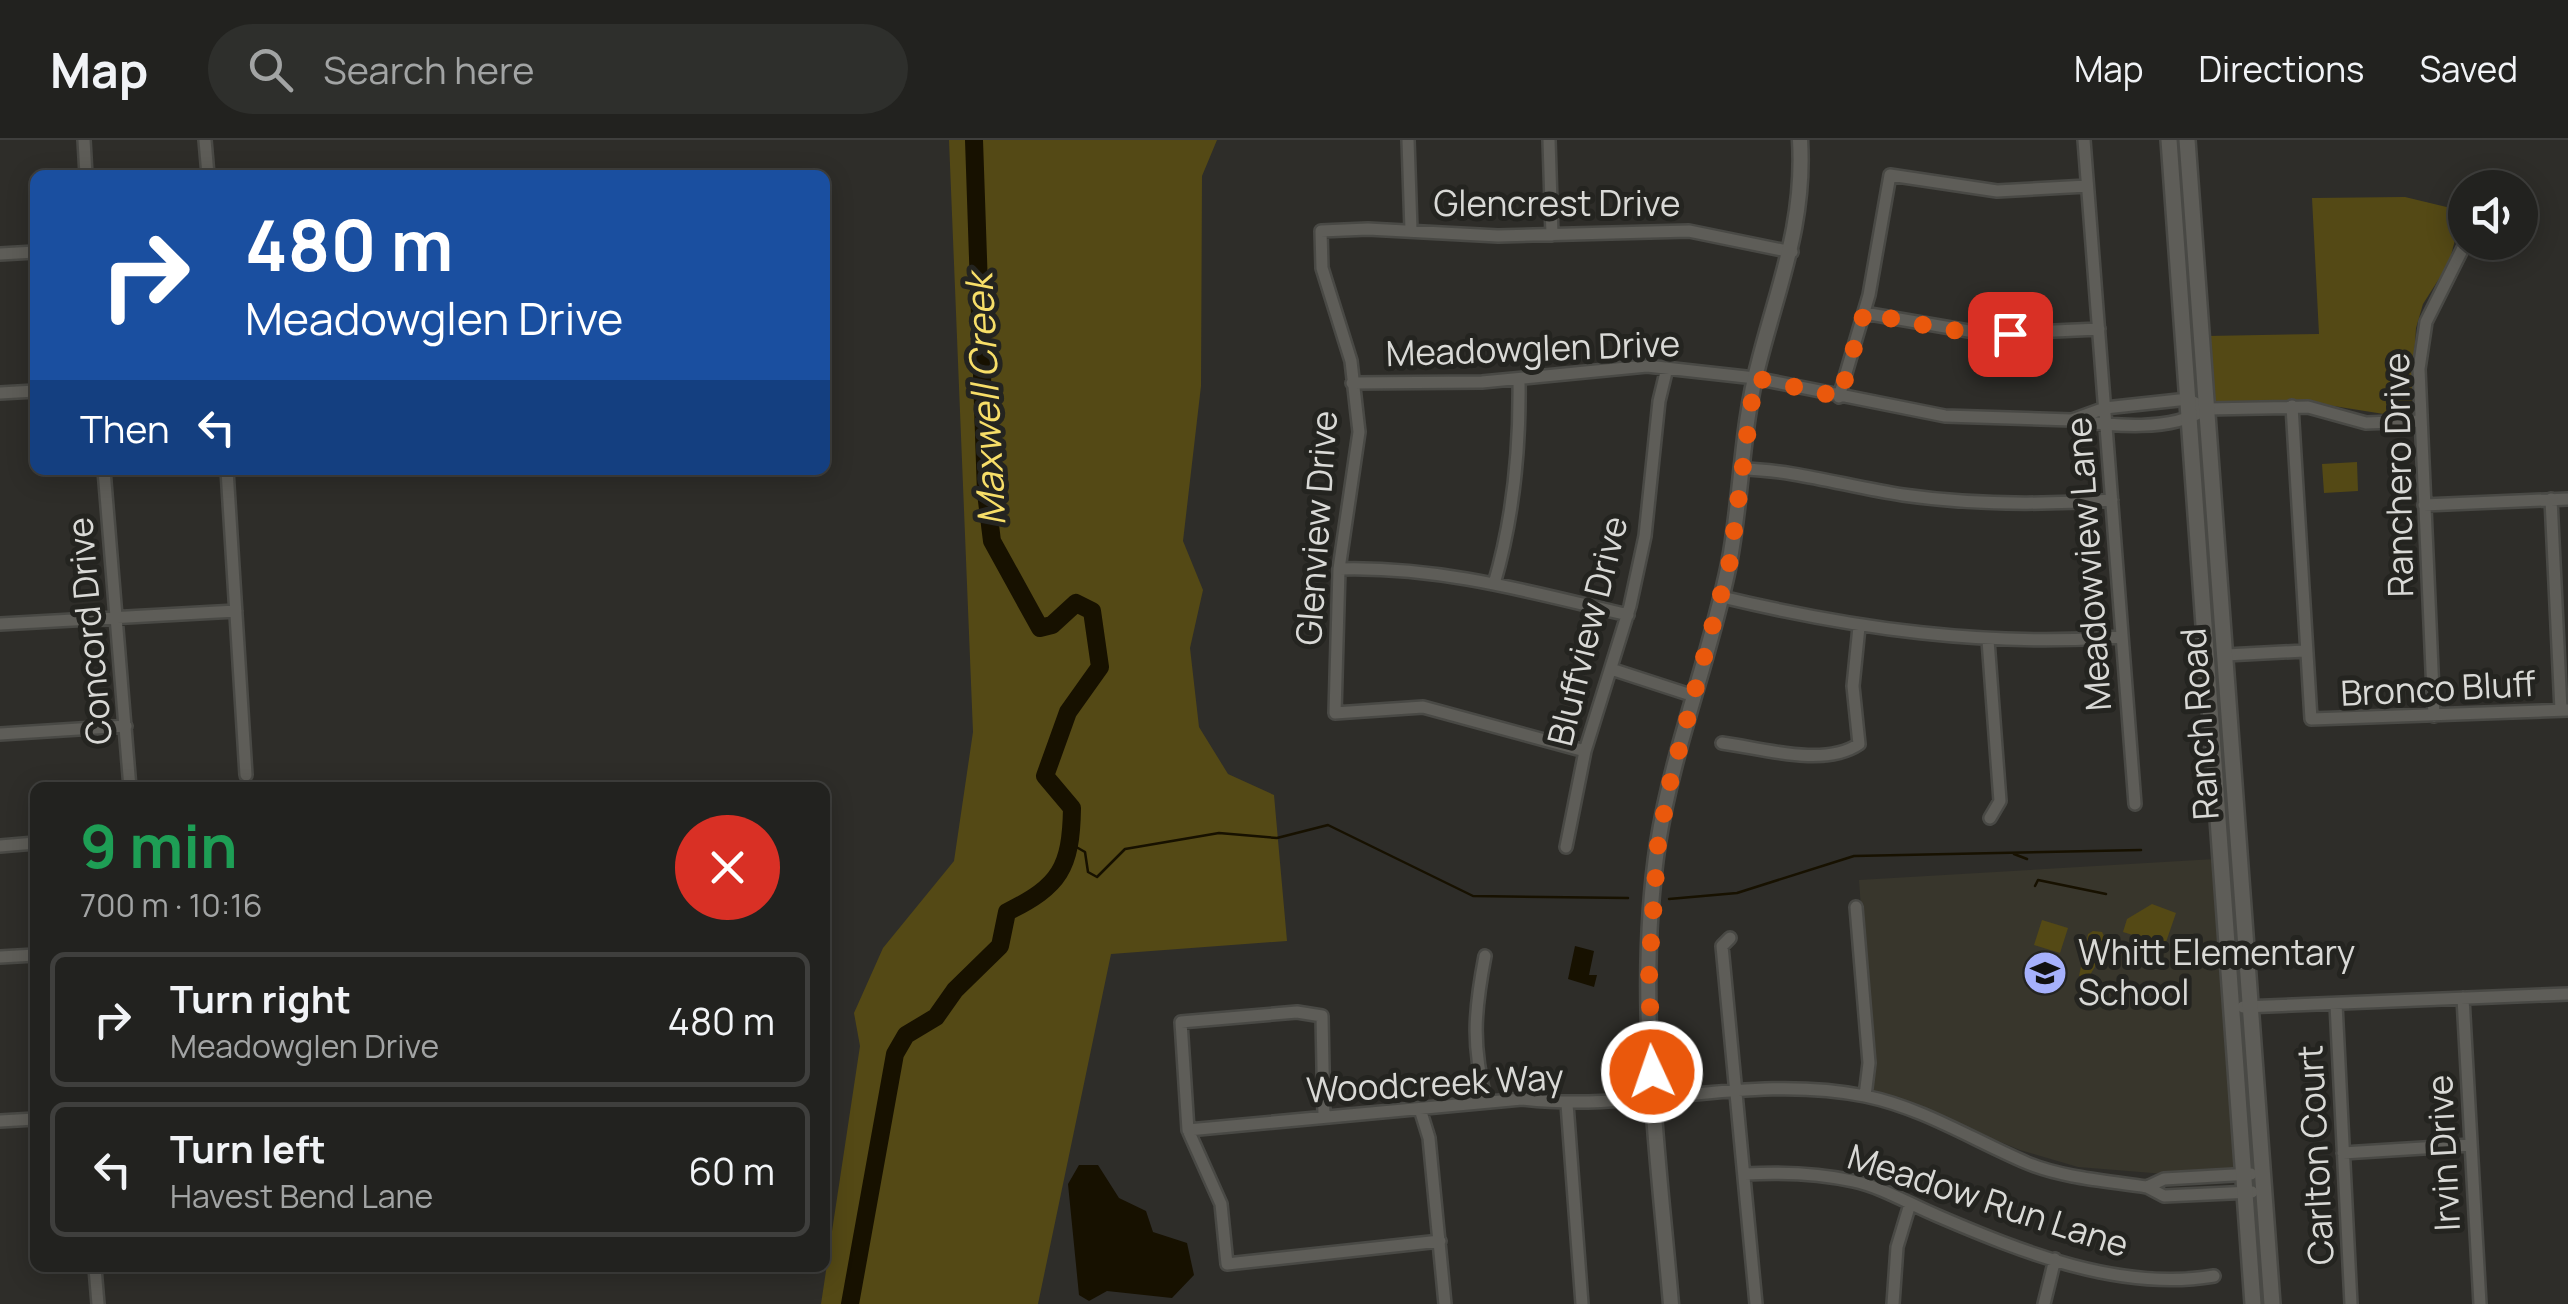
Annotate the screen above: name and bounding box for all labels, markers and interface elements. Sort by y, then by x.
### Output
search box [208,24,908,114]
text: Map [50,37,148,102]
icon: search [243,42,298,97]
text: Search here [323,43,534,95]
text: Map [2074,45,2144,93]
text: Directions [2199,45,2364,93]
text: Saved [2419,45,2518,93]
map controls [2448,170,2538,260]
button: sound [2448,170,2538,260]
street label: Glencrest Drive [1434,179,1680,227]
text: 480 m [245,196,453,292]
icon: right [80,210,210,340]
water label: Maxwell Creek [951,268,1017,528]
text: Meadowglen Drive [245,287,623,349]
pin [1968,292,2053,377]
icon: arrive [1983,307,2038,362]
street label: Meadowglen Drive [1385,319,1681,377]
street label: Ranchero Drive [2372,352,2424,598]
icon: left [189,400,244,455]
text: Then [80,402,169,454]
street label: Glenview Drive [1284,409,1348,647]
street label: Meadowview Lane [2054,415,2122,713]
street label: Bluffview Drive [1535,511,1639,751]
street label: Concord Drive [55,516,123,747]
street label: Ranch Road [2168,626,2230,822]
street label: Bronco Bluff [2339,659,2537,717]
text: 9 min [80,804,238,886]
button: close [675,815,780,920]
text: 700 m · 10:16 [80,883,263,927]
place label: Whitt Elementary School [2078,928,2355,1016]
school or university icon: Whitt Elementary School [2022,950,2068,996]
text: Turn right [170,972,351,1024]
icon: right [85,992,140,1047]
text: 480 m [668,994,775,1046]
position arrow [1600,1020,1704,1124]
text: Meadowglen Drive [170,1024,439,1068]
street label: Carlton Court [2285,1044,2345,1266]
street label: Woodcreek Way [1305,1052,1565,1114]
street label: Irvin Drive [2415,1074,2471,1232]
text: Turn left [170,1122,326,1174]
street label: Meadow Run Lane [1842,1132,2135,1268]
icon: left [85,1142,140,1197]
text: 60 m [688,1144,775,1196]
text: Havest Bend Lane [170,1174,433,1218]

